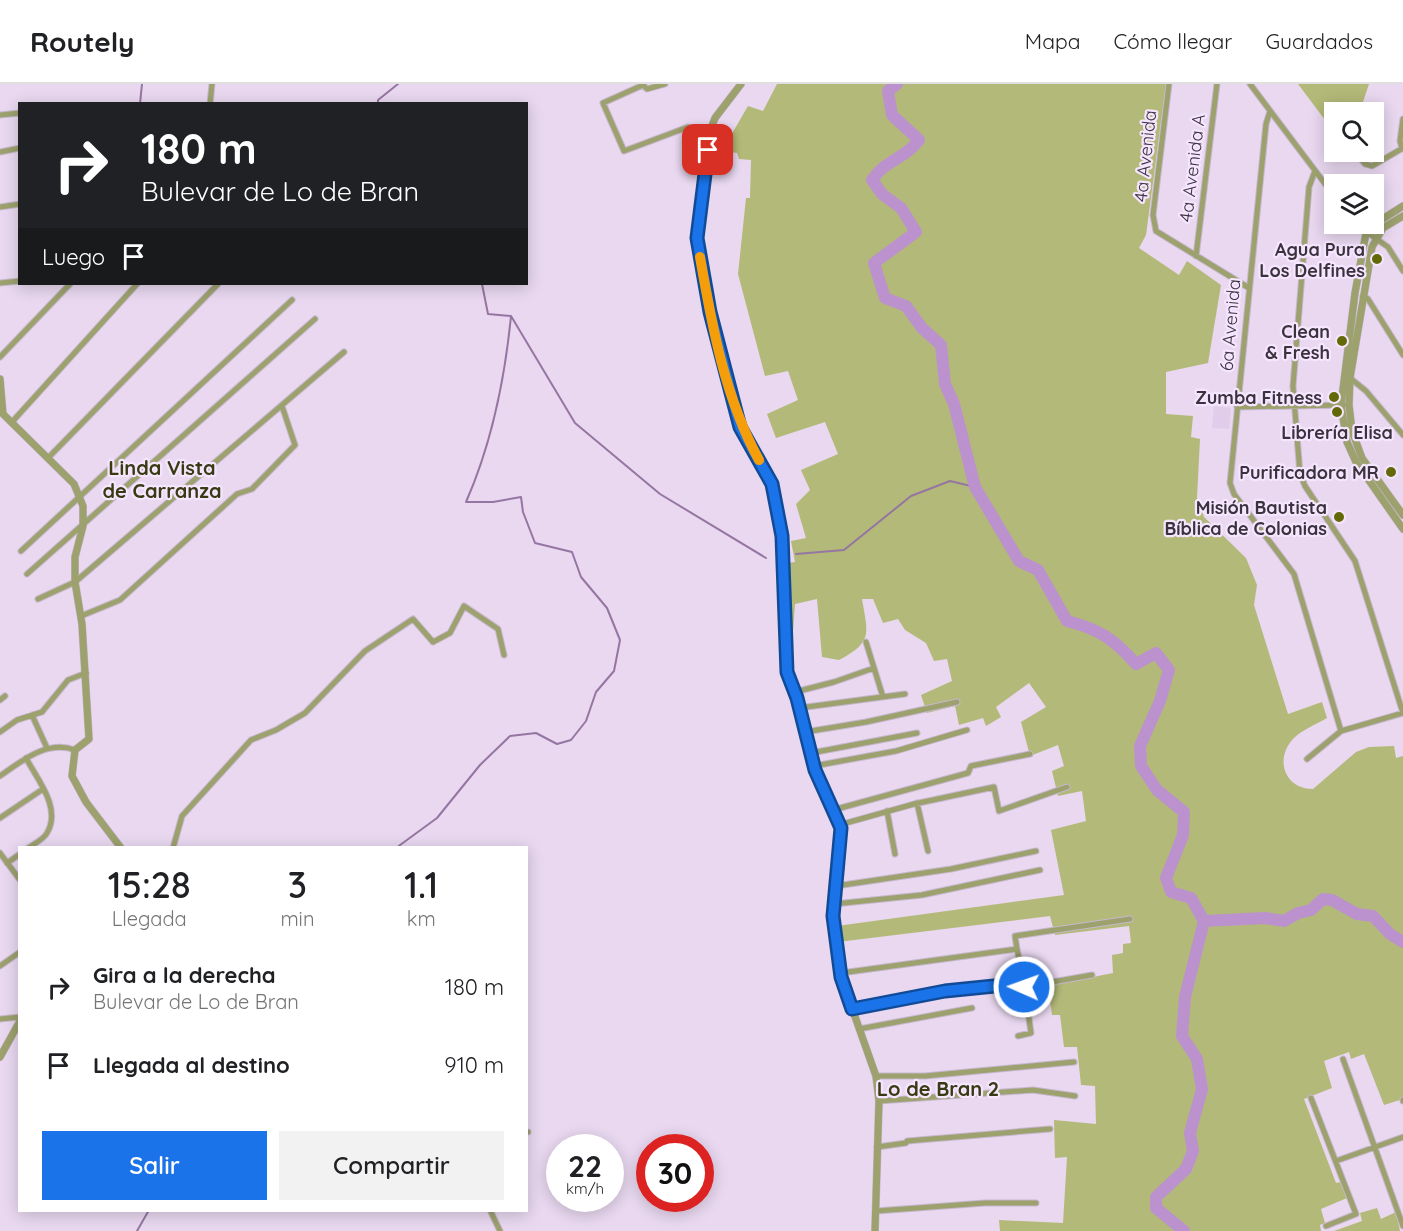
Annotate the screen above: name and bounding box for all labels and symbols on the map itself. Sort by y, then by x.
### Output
street label: 4a Avenida [1129,109,1161,203]
street label: 4a Avenida A [1174,112,1210,223]
pin [682,124,733,175]
place label: Agua Pura Los Delfines [1259,238,1365,282]
marker: Agua Pura Los Delfines [1370,252,1384,266]
street label: 6a Avenida [1215,278,1245,372]
place label: Clean & Fresh [1265,320,1330,364]
marker: Clean & Fresh [1335,334,1349,348]
place label: Zumba Fitness [1195,386,1322,409]
marker: Zumba Fitness [1327,390,1341,404]
marker: Librería Elisa [1330,405,1344,419]
place label: Librería Elisa [1281,421,1393,444]
district label: Linda Vista de Carranza [103,455,221,503]
place label: Purificadora MR [1239,461,1379,484]
marker: Purificadora MR [1384,465,1398,479]
place label: Misión Bautista Bíblica de Colonias [1164,496,1327,540]
marker: Misión Bautista Bíblica de Colonias [1332,510,1346,524]
position arrow [992,955,1056,1019]
district label: Lo de Bran 2 [877,1076,999,1101]
speed limit sign: 30 [636,1134,714,1212]

